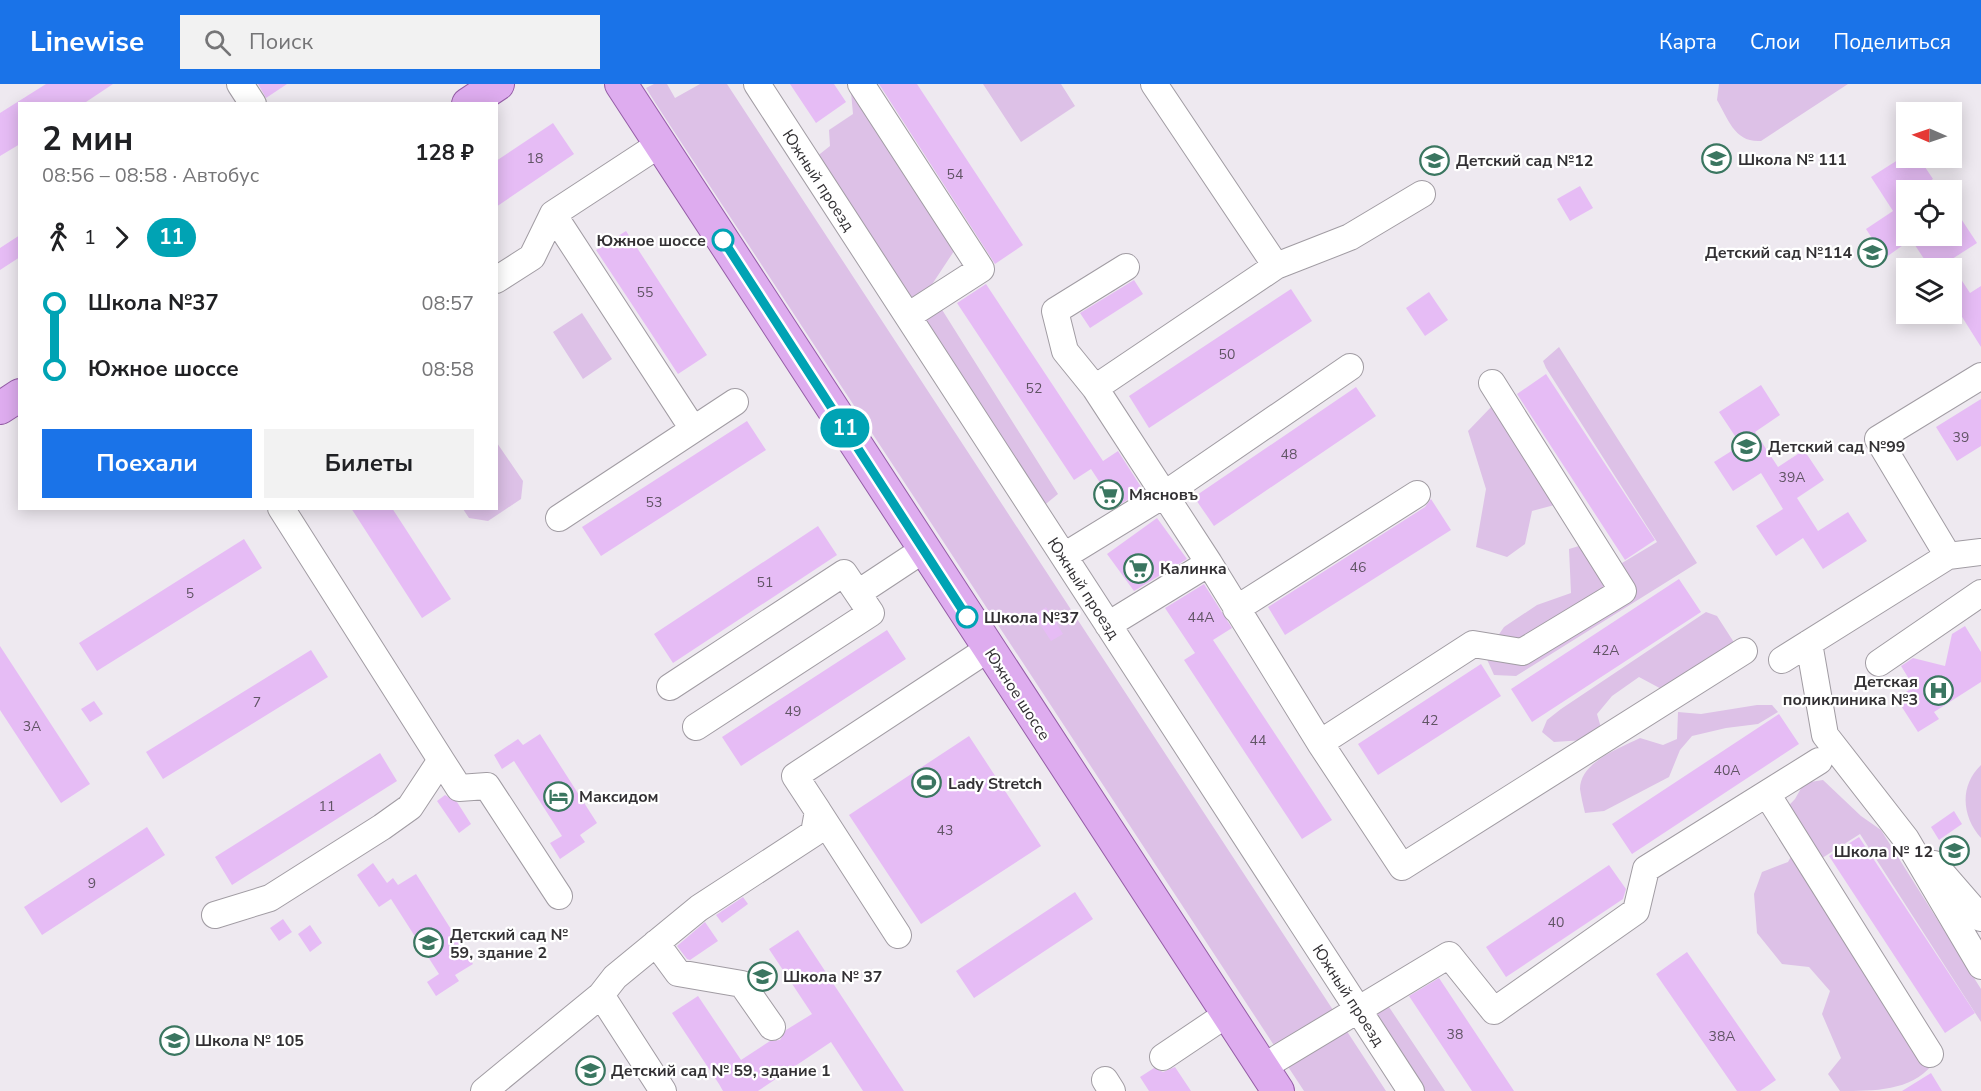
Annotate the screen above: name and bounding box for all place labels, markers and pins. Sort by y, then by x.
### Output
school or university icon: Школа № 111 [1701,143,1733,175]
school or university icon: Детский сад №12 [1419,144,1451,176]
place label: Школа № 111 [1738,149,1847,171]
place label: Детский сад №12 [1456,150,1593,172]
marker: Южное шоссе [712,229,734,251]
place label: Южное шоссе [596,230,706,252]
school or university icon: Детский сад №114 [1857,236,1889,268]
place label: Детский сад №114 [1705,242,1852,264]
school or university icon: Детский сад №99 [1731,430,1763,462]
place label: Детский сад №99 [1768,436,1905,458]
supermarket icon: Мясновъ [1092,478,1124,510]
place label: Мясновъ [1129,484,1198,506]
supermarket icon: Калинка [1123,552,1155,584]
place label: Калинка [1160,558,1227,580]
marker: Школа №37 [956,606,978,628]
place label: Школа №37 [984,607,1079,629]
place label: Детская поликлиника №3 [1783,671,1918,711]
hospital icon: Детская поликлиника №3 [1923,674,1955,706]
sports icon: Lady Stretch [911,767,943,799]
place label: Lady Stretch [948,773,1042,795]
hotel icon: Максидом [542,780,574,812]
place label: Максидом [579,786,659,808]
school or university icon: Школа № 12 [1938,835,1970,867]
place label: Школа № 12 [1834,841,1933,863]
place label: Детский сад № 59, здание 2 [450,924,568,964]
school or university icon: Детский сад № 59, здание 2 [413,927,445,959]
school or university icon: Школа № 37 [746,960,778,992]
place label: Школа № 37 [783,966,882,988]
school or university icon: Школа № 105 [158,1024,190,1056]
place label: Школа № 105 [195,1030,304,1052]
school or university icon: Детский сад № 59, здание 1 [574,1054,606,1086]
place label: Детский сад № 59, здание 1 [611,1060,831,1082]

